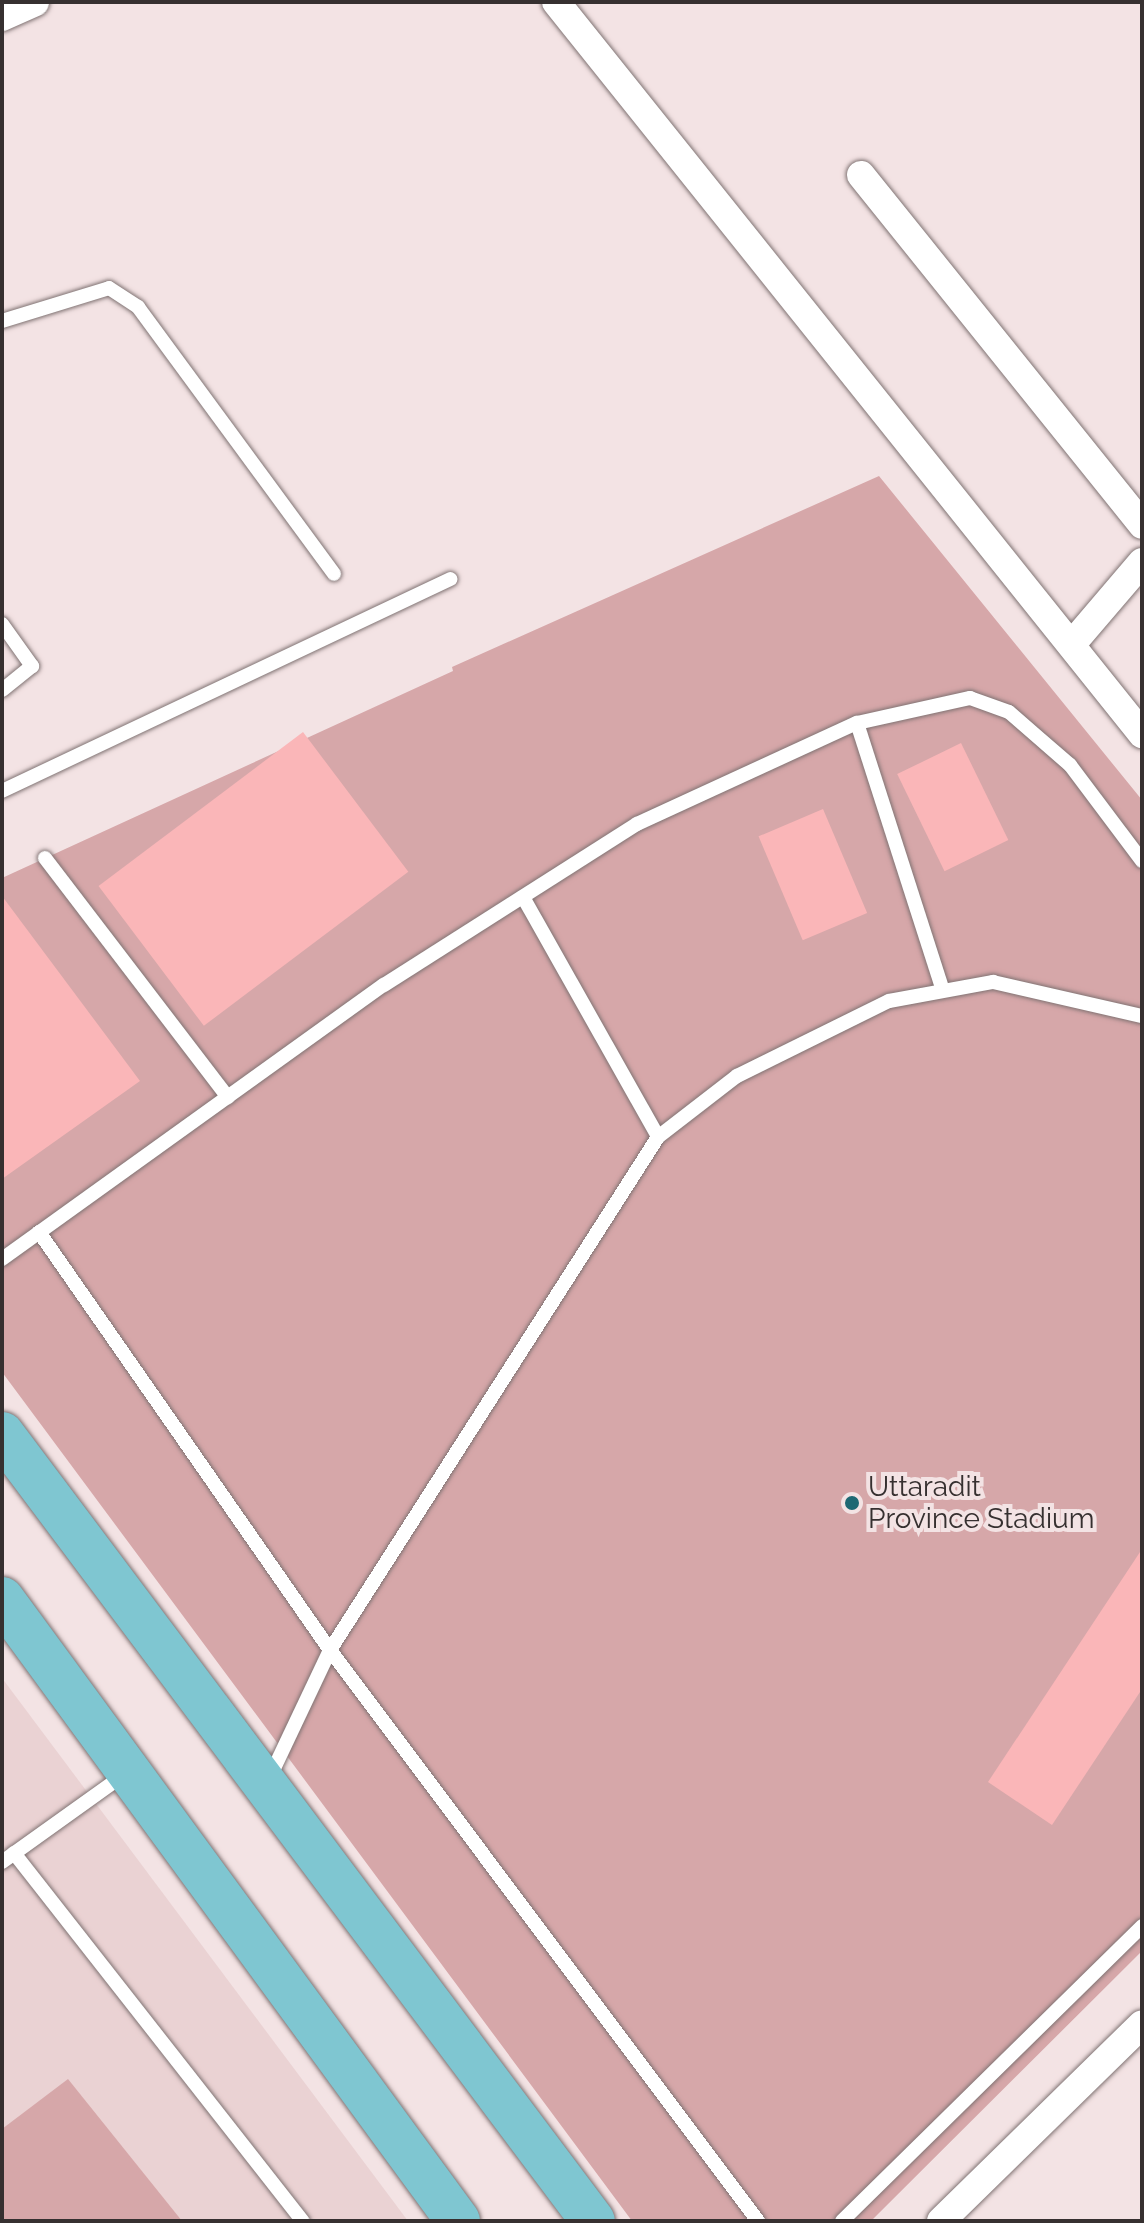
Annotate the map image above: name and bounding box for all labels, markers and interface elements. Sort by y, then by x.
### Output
place label: Uttaradit Province Stadium [868,1470,1094,1536]
marker: Uttaradit Province Stadium [843,1494,861,1512]

